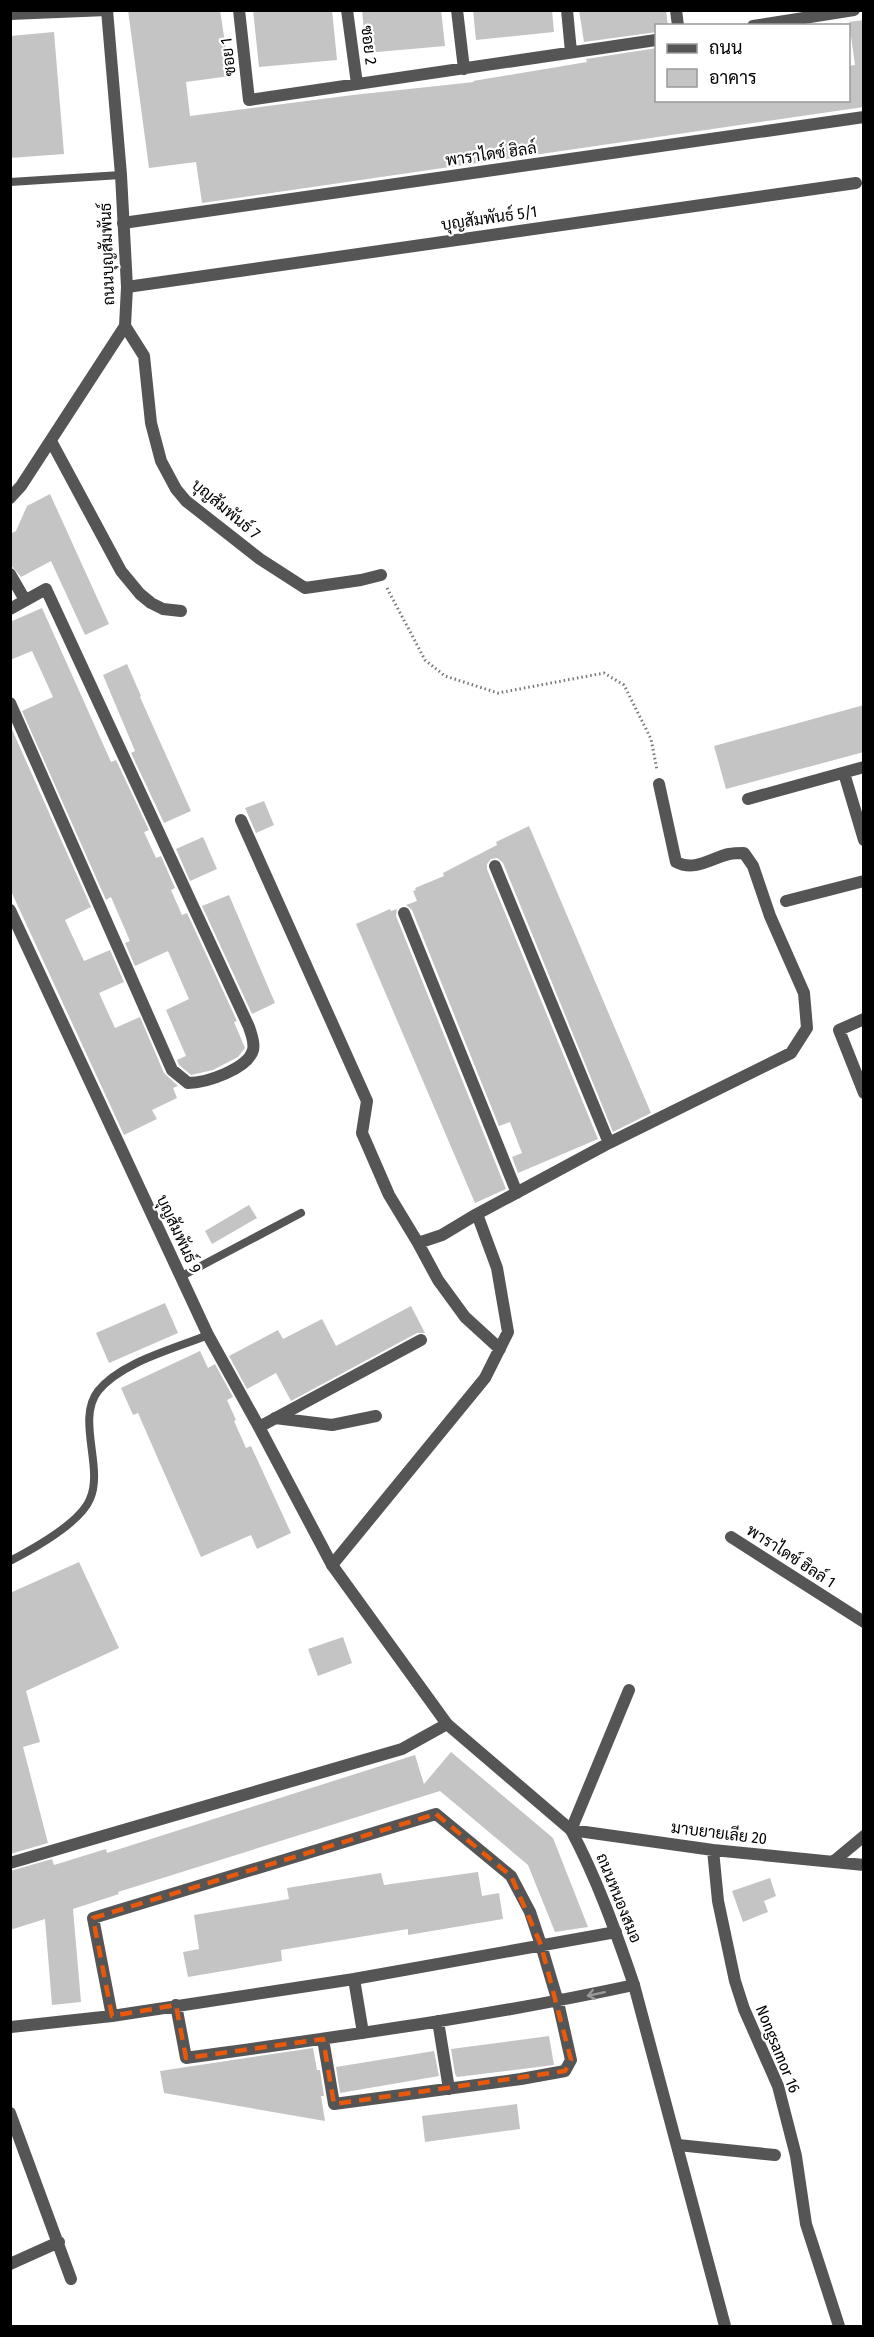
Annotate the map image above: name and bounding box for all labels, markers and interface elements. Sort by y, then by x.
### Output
street label: ซอย 2 [357,24,381,66]
legend [655,24,850,102]
street label: ซอย 1 [216,37,240,77]
text: ถนน [709,37,742,59]
text: อาคาร [709,67,757,89]
street label: พาราไดซ์ ฮิลล์ [444,135,538,170]
street label: บุญสัมพันธ์ 5/1 [439,199,538,236]
street label: ถนนบุญสัมพันธ์ [93,202,120,306]
street label: บุญสัมพันธ์ 7 [187,473,266,545]
street label: บุญสัมพันธ์ 9 [151,1190,208,1277]
street label: พาราไดซ์ ฮิลล์ 1 [743,1518,840,1592]
street label: มาบยายเลีย 20 [670,1816,768,1848]
street label: ถนนหนองสมอ [592,1850,646,1946]
one-way arrow [587,1988,606,2000]
street label: Nongsamor 16 [752,2002,804,2096]

